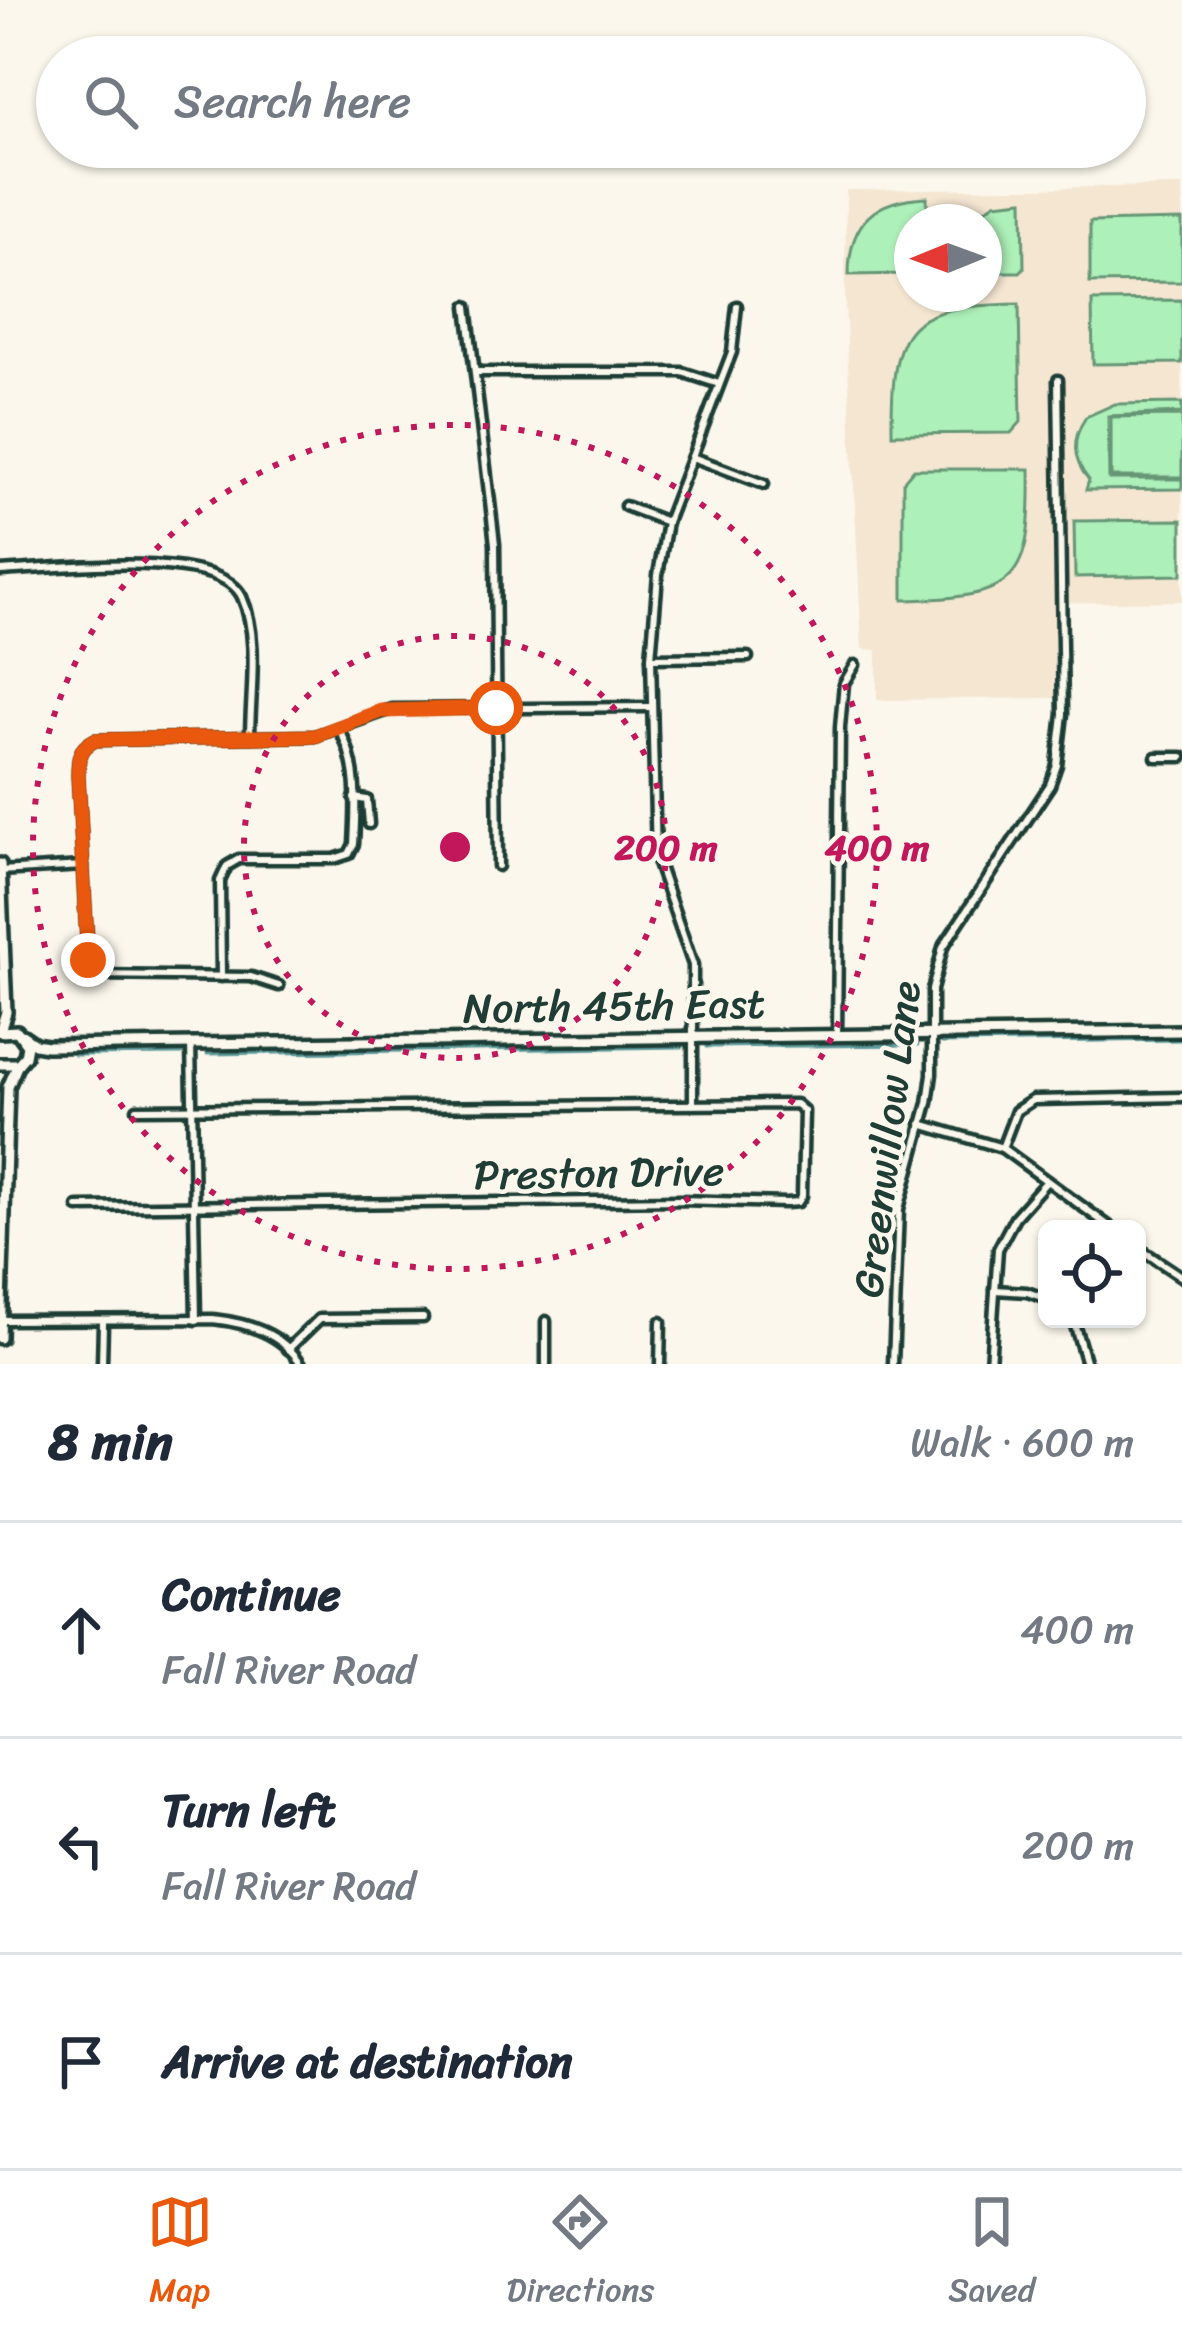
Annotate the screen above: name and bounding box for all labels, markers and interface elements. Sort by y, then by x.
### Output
search box [36,36,1146,168]
text: Search here [174,62,411,142]
icon: search [78,69,144,135]
north arrow [894,204,1002,312]
route start [469,681,523,735]
text: 200 m [614,816,718,880]
text: 400 m [824,816,930,880]
centre of rings [434,826,476,868]
route end [61,933,115,987]
street label: North 45th East [462,966,766,1046]
street label: Greenwillow Lane [831,977,943,1302]
street label: Preston Drive [473,1134,725,1212]
map controls [1038,1220,1146,1328]
button: locate [1038,1220,1146,1328]
text: 8 min [48,1397,173,1487]
text: Walk · 600 m [910,1408,1134,1477]
text: Continue [162,1555,341,1635]
text: 400 m [1020,1595,1134,1664]
icon: ahead [48,1597,114,1663]
text: Fall River Road [162,1635,416,1704]
text: Turn left [162,1771,335,1851]
text: 200 m [1022,1811,1134,1880]
icon: left [48,1813,114,1879]
text: Fall River Road [162,1851,416,1920]
text: Arrive at destination [162,2022,572,2102]
icon: arrive [48,2029,114,2095]
tab: Map [147,2189,213,2319]
tab: Directions [507,2189,654,2319]
tab: Saved [948,2189,1035,2319]

